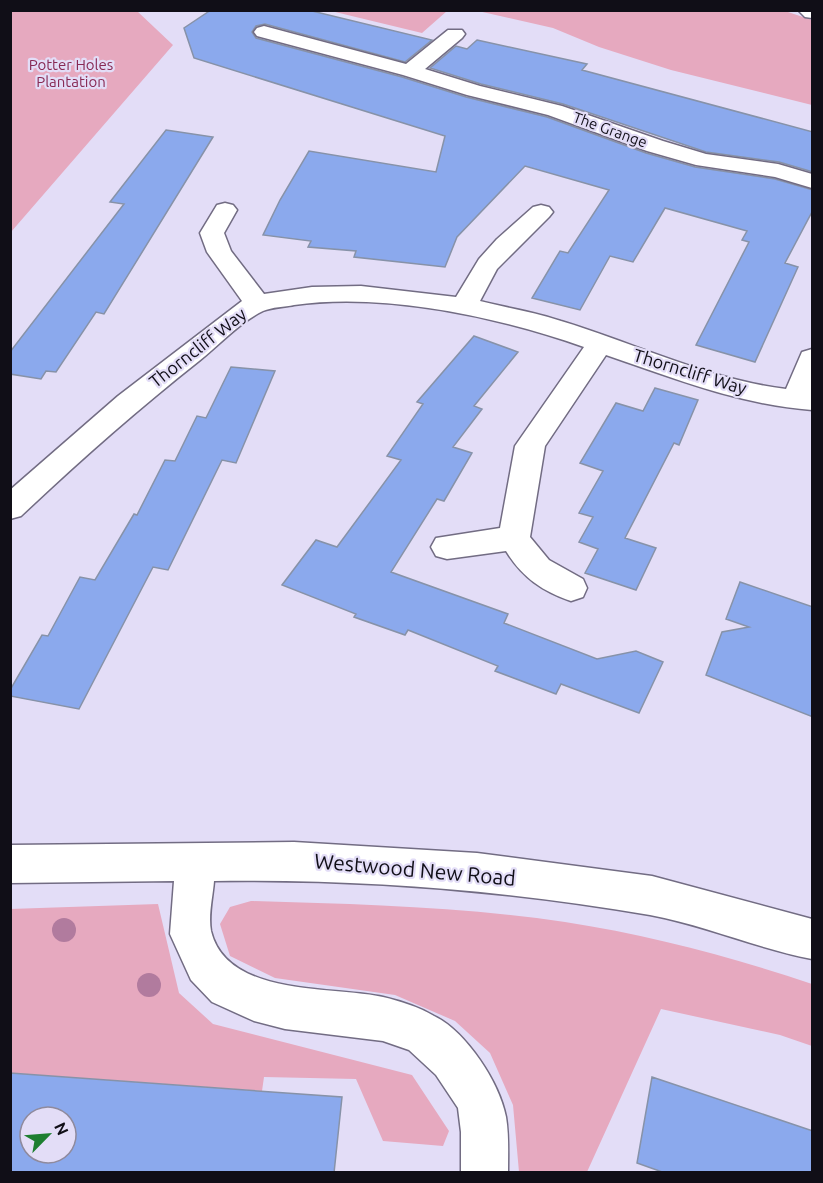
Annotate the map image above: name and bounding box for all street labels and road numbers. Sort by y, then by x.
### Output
street label: The Grange [571,108,649,151]
street label: Thorncliff Way [145,303,250,391]
street label: Thorncliff Way [631,344,750,398]
street label: Westwood New Road [313,848,517,890]

